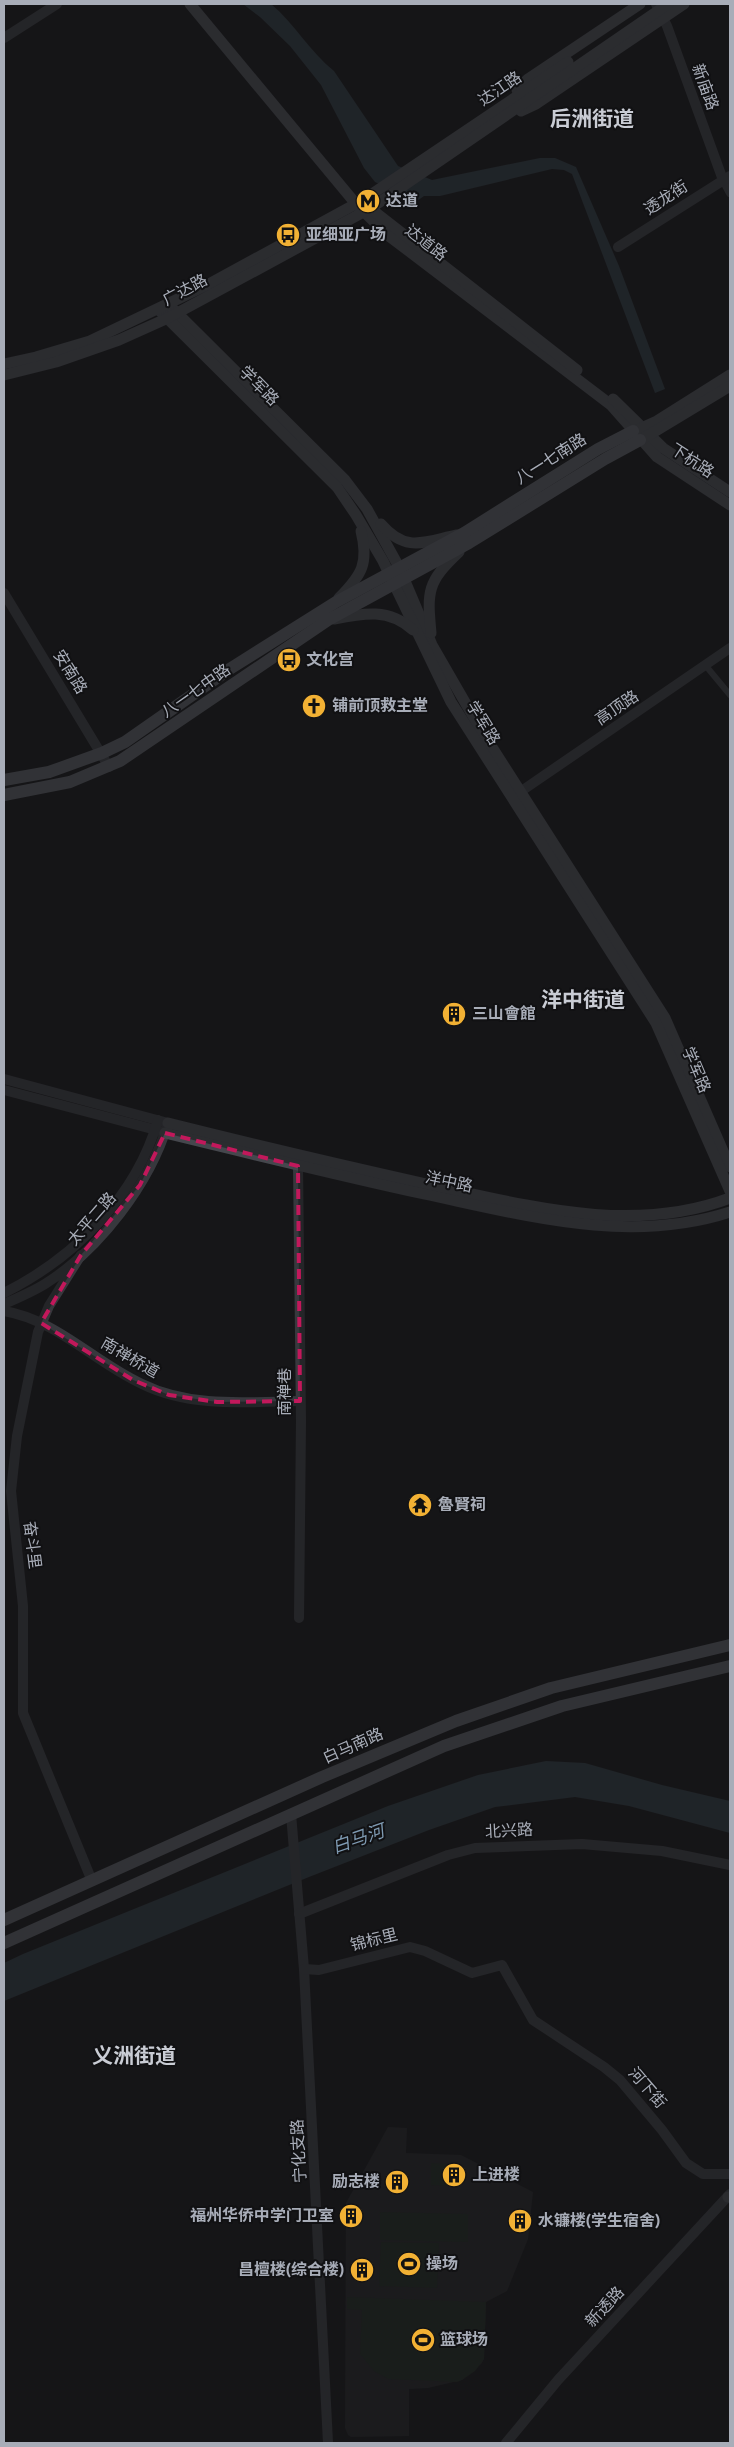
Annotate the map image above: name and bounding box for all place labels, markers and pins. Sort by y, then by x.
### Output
metro station icon: 达道 [355,188,381,214]
place label: 达道 [386,191,418,211]
bus stop icon: 亚细亚广场 [275,222,301,248]
place label: 亚细亚广场 [306,225,386,245]
bus stop icon: 文化宫 [276,647,302,673]
place label: 文化宫 [306,650,354,670]
church icon: 铺前顶救主堂 [301,693,327,719]
place label: 铺前顶救主堂 [332,696,428,716]
building icon: 三山會館 [441,1001,467,1027]
place label: 三山會館 [472,1004,536,1024]
temple icon: 魯賢祠 [407,1492,433,1518]
place label: 魯賢祠 [438,1495,486,1515]
building icon: 上进楼 [441,2162,467,2188]
place label: 上进楼 [472,2165,520,2185]
building icon: 励志楼 [384,2169,410,2195]
place label: 励志楼 [332,2172,380,2192]
building icon: 福州华侨中学门卫室 [338,2203,364,2229]
place label: 福州华侨中学门卫室 [190,2206,334,2226]
building icon: 水镰楼(学生宿舍) [507,2208,533,2234]
place label: 水镰楼(学生宿舍) [538,2211,660,2231]
sports icon: 操场 [396,2251,422,2277]
place label: 操场 [426,2254,458,2274]
building icon: 昌檀楼(综合楼) [349,2257,375,2283]
place label: 昌檀楼(综合楼) [238,2260,344,2280]
sports icon: 篮球场 [410,2327,436,2353]
place label: 篮球场 [440,2330,488,2350]

